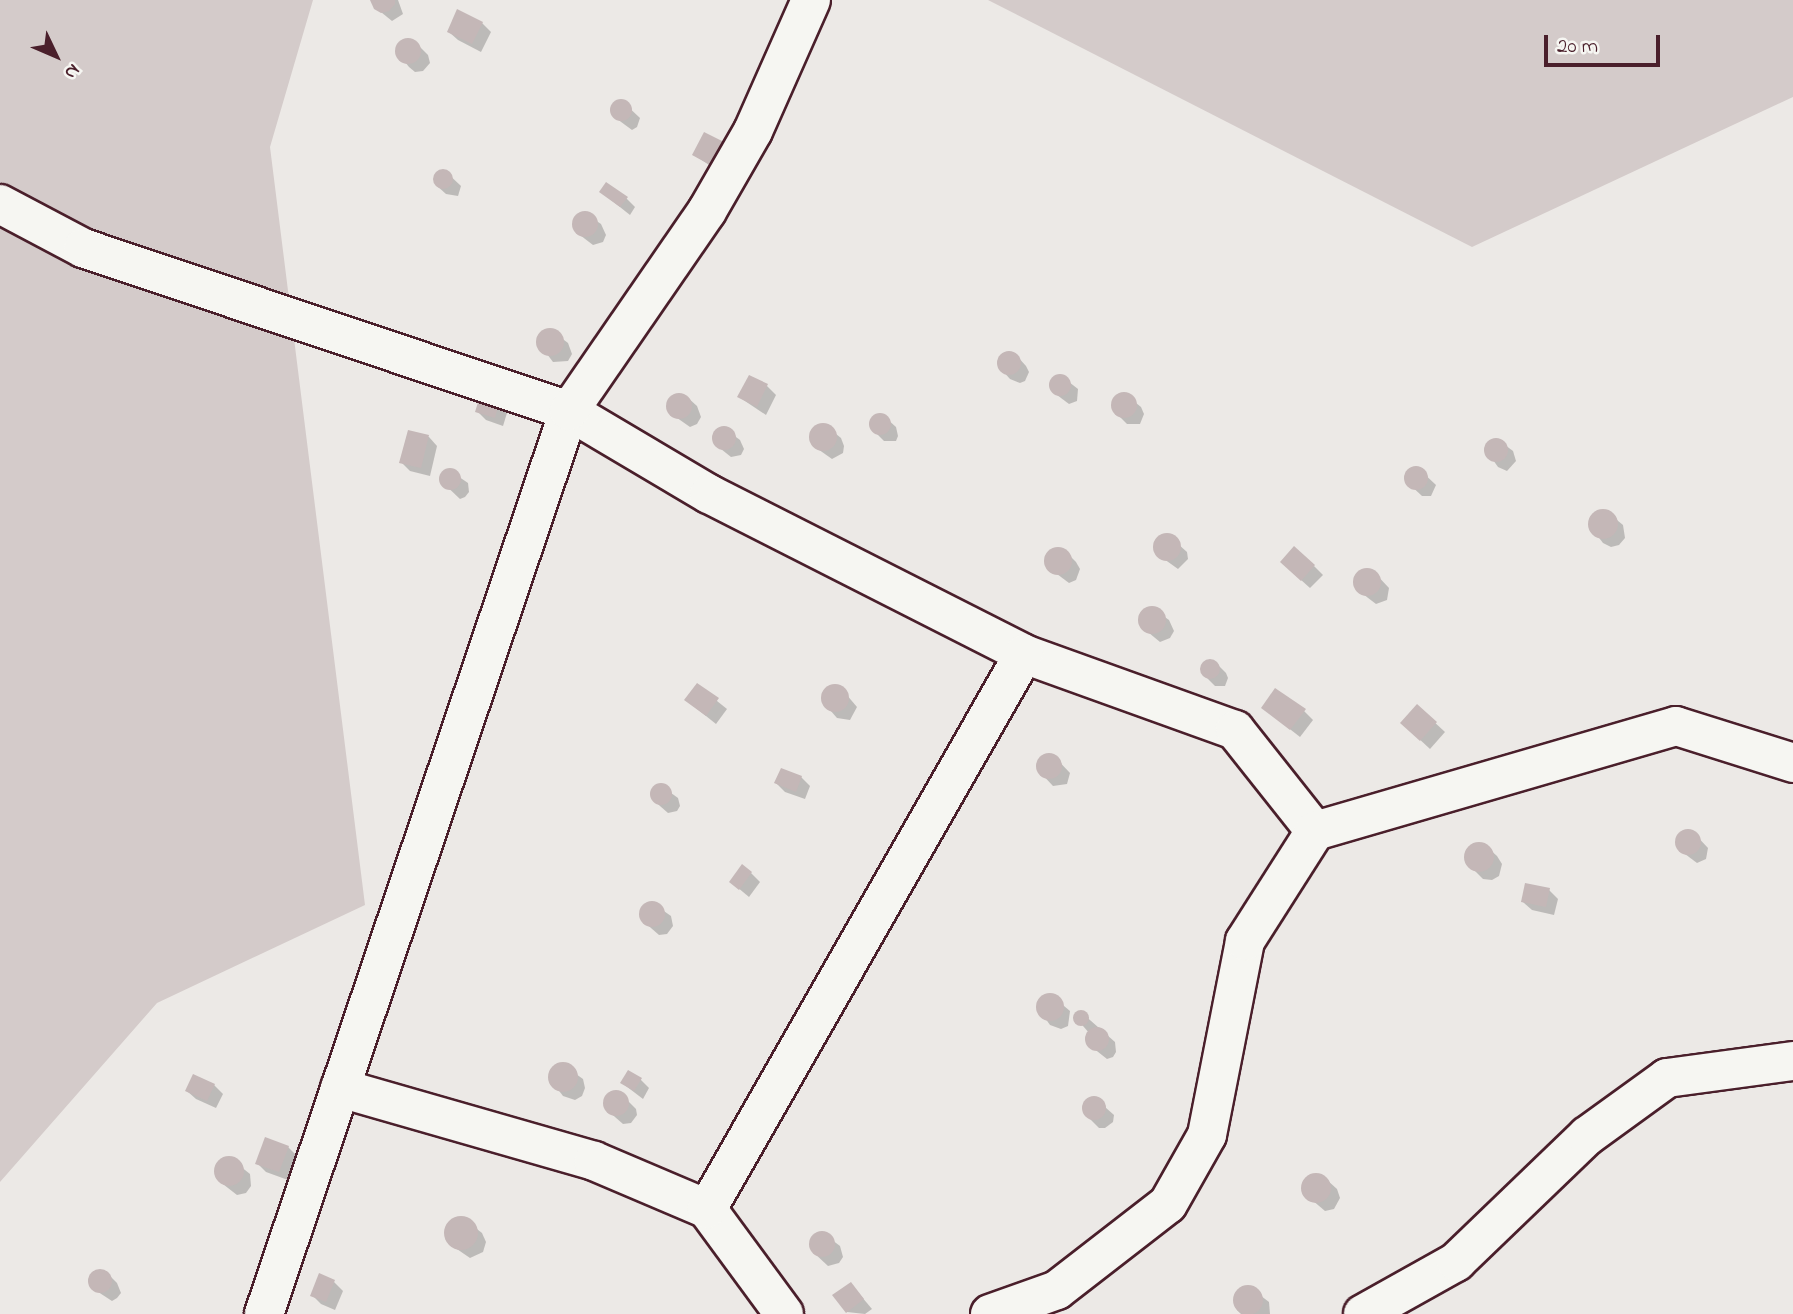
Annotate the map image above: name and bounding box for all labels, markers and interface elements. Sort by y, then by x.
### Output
north arrow [21,21,91,91]
scale bar [1548,21,1664,65]
text: 20 m [1557,32,1598,62]
text: N [57,57,86,85]

